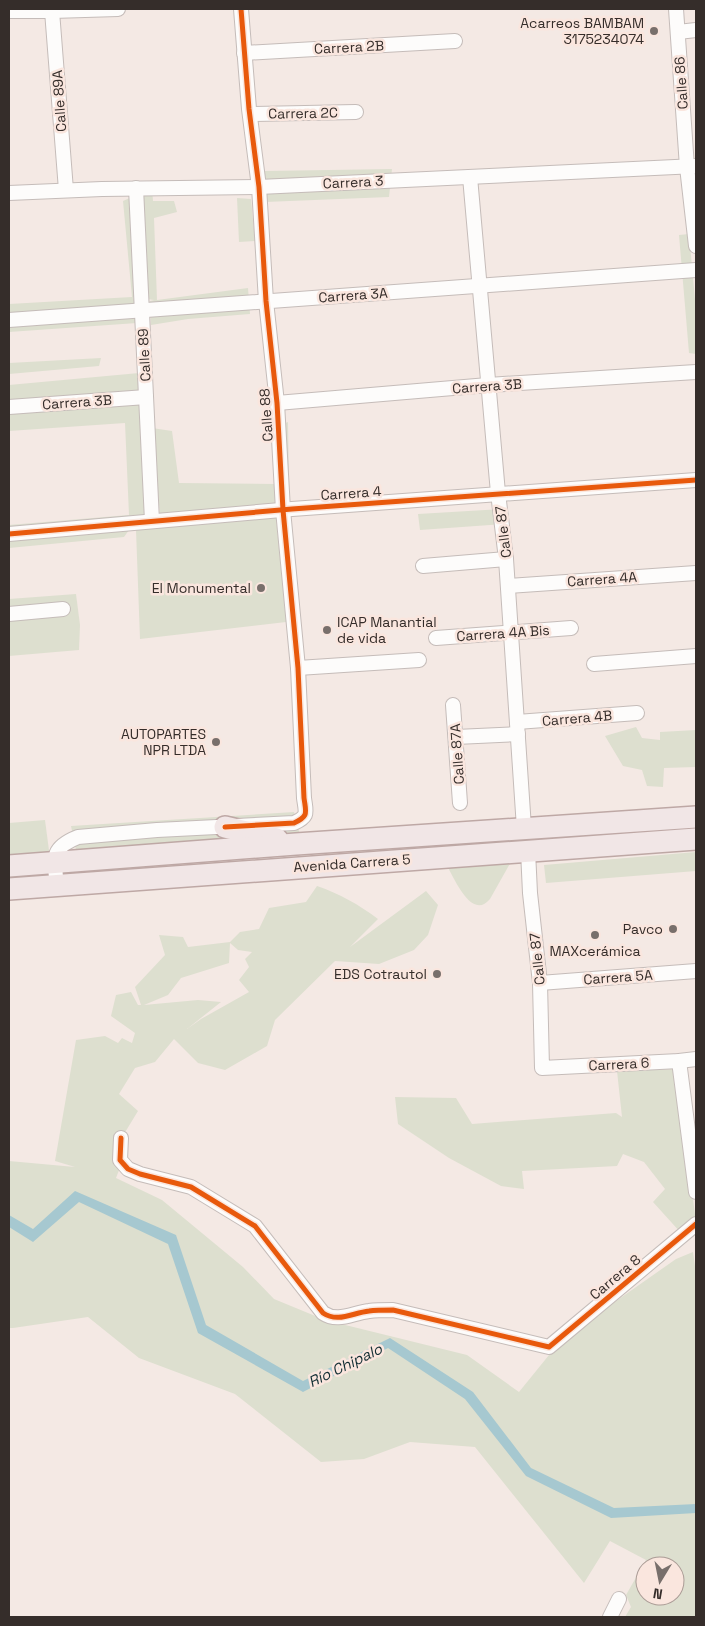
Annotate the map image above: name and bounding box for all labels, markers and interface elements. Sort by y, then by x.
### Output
place label: Acarreos BAMBAM 3175234074 [520,14,644,48]
marker: Acarreos BAMBAM 3175234074 [648,25,660,37]
street label: Carrera 2B [314,36,384,58]
street label: Calle 86 [670,56,692,110]
street label: Calle 89A [48,69,70,133]
street label: Carrera 2C [268,103,338,123]
street label: Carrera 3 [322,171,384,193]
street label: Carrera 3A [318,284,389,306]
street label: Calle 89 [134,328,154,382]
street label: Carrera 3B [451,375,523,397]
street label: Calle 88 [255,388,277,442]
street label: Carrera 3B [41,391,113,413]
street label: Carrera 4 [320,482,382,504]
street label: Calle 87 [491,505,515,559]
street label: Carrera 4A [567,568,638,590]
place label: El Monumental [152,579,251,597]
marker: El Monumental [255,582,267,594]
place label: ICAP Manantial de vida [337,613,437,647]
street label: Carrera 4A Bis [456,621,550,645]
marker: ICAP Manantial de vida [321,624,333,636]
street label: Carrera 4B [541,706,613,730]
street label: Calle 87A [446,723,468,785]
place label: AUTOPARTES NPR LTDA [121,725,206,759]
marker: AUTOPARTES NPR LTDA [210,736,222,748]
street label: Avenida Carrera 5 [293,850,411,876]
place label: Pavco [623,920,663,938]
marker: Pavco [667,923,679,935]
marker: MAXcerámica [589,929,601,941]
street label: Calle 87 [525,932,549,986]
place label: MAXcerámica [549,942,641,960]
place label: EDS Cotrautol [334,965,427,983]
street label: Carrera 5A [583,966,653,988]
marker: EDS Cotrautol [431,968,443,980]
street label: Carrera 6 [588,1053,650,1075]
street label: Carrera 8 [586,1250,644,1304]
water label: Río Chipalo [305,1339,386,1391]
north arrow [635,1556,685,1606]
text: N [652,1584,664,1603]

